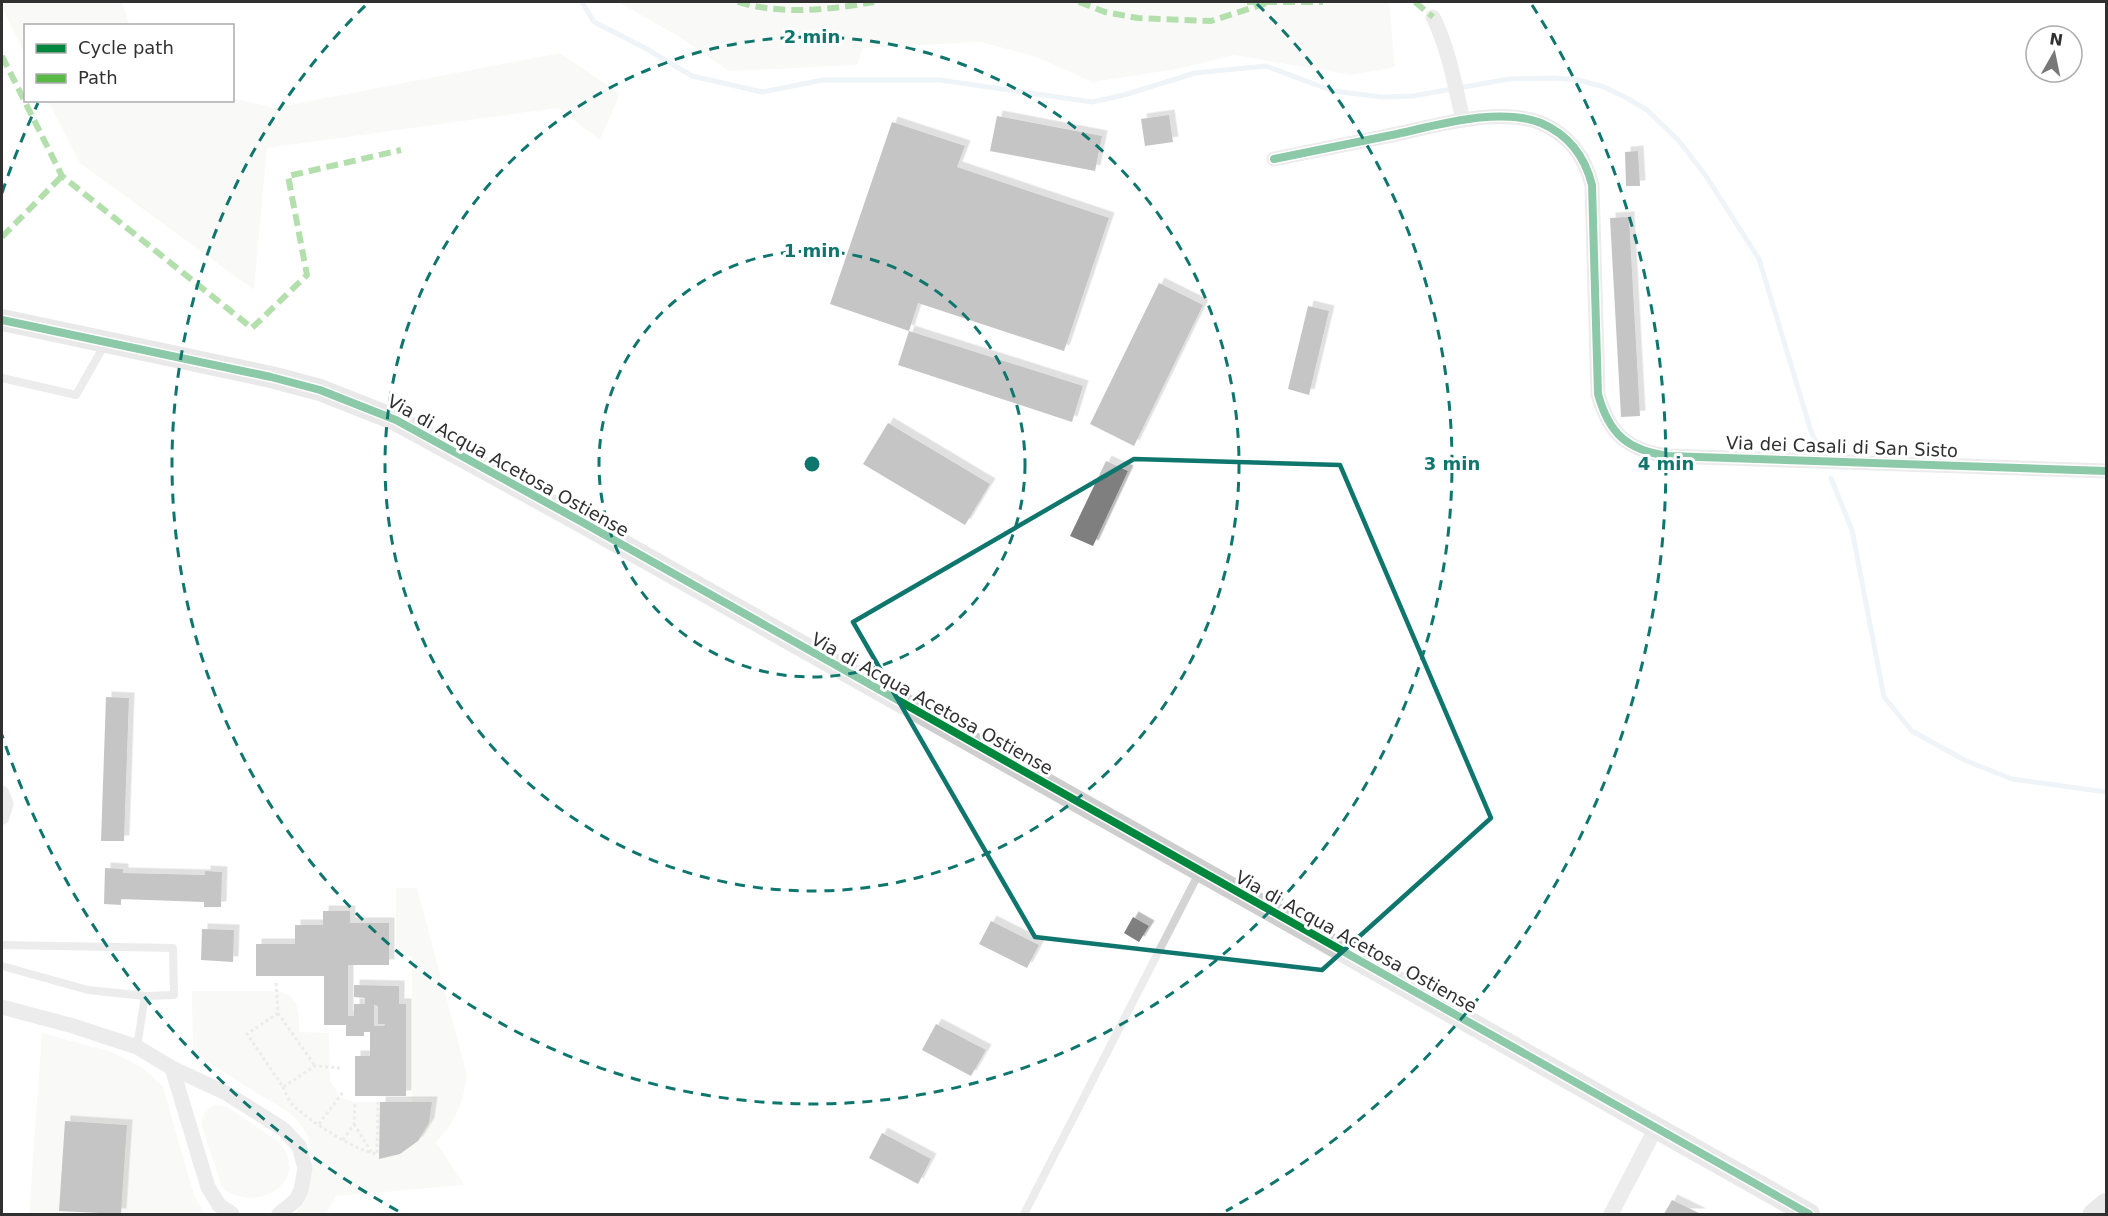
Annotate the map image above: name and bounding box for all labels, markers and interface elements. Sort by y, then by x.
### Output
legend [24,24,234,102]
north arrow [2024,24,2084,84]
text: 2 min [784,26,840,47]
text: N [2048,29,2064,50]
text: Cycle path [78,37,174,58]
text: Path [78,67,118,88]
text: 1 min [784,240,840,261]
street label: Via di Acqua Acetosa Ostiense [384,390,633,541]
street label: Via dei Casali di San Sisto [1726,432,1958,461]
text: 3 min [1424,453,1480,474]
text: 4 min [1638,453,1694,474]
centre of rings [802,454,822,474]
street label: Via di Acqua Acetosa Ostiense [808,628,1057,779]
street label: Via di Acqua Acetosa Ostiense [1232,866,1481,1017]

